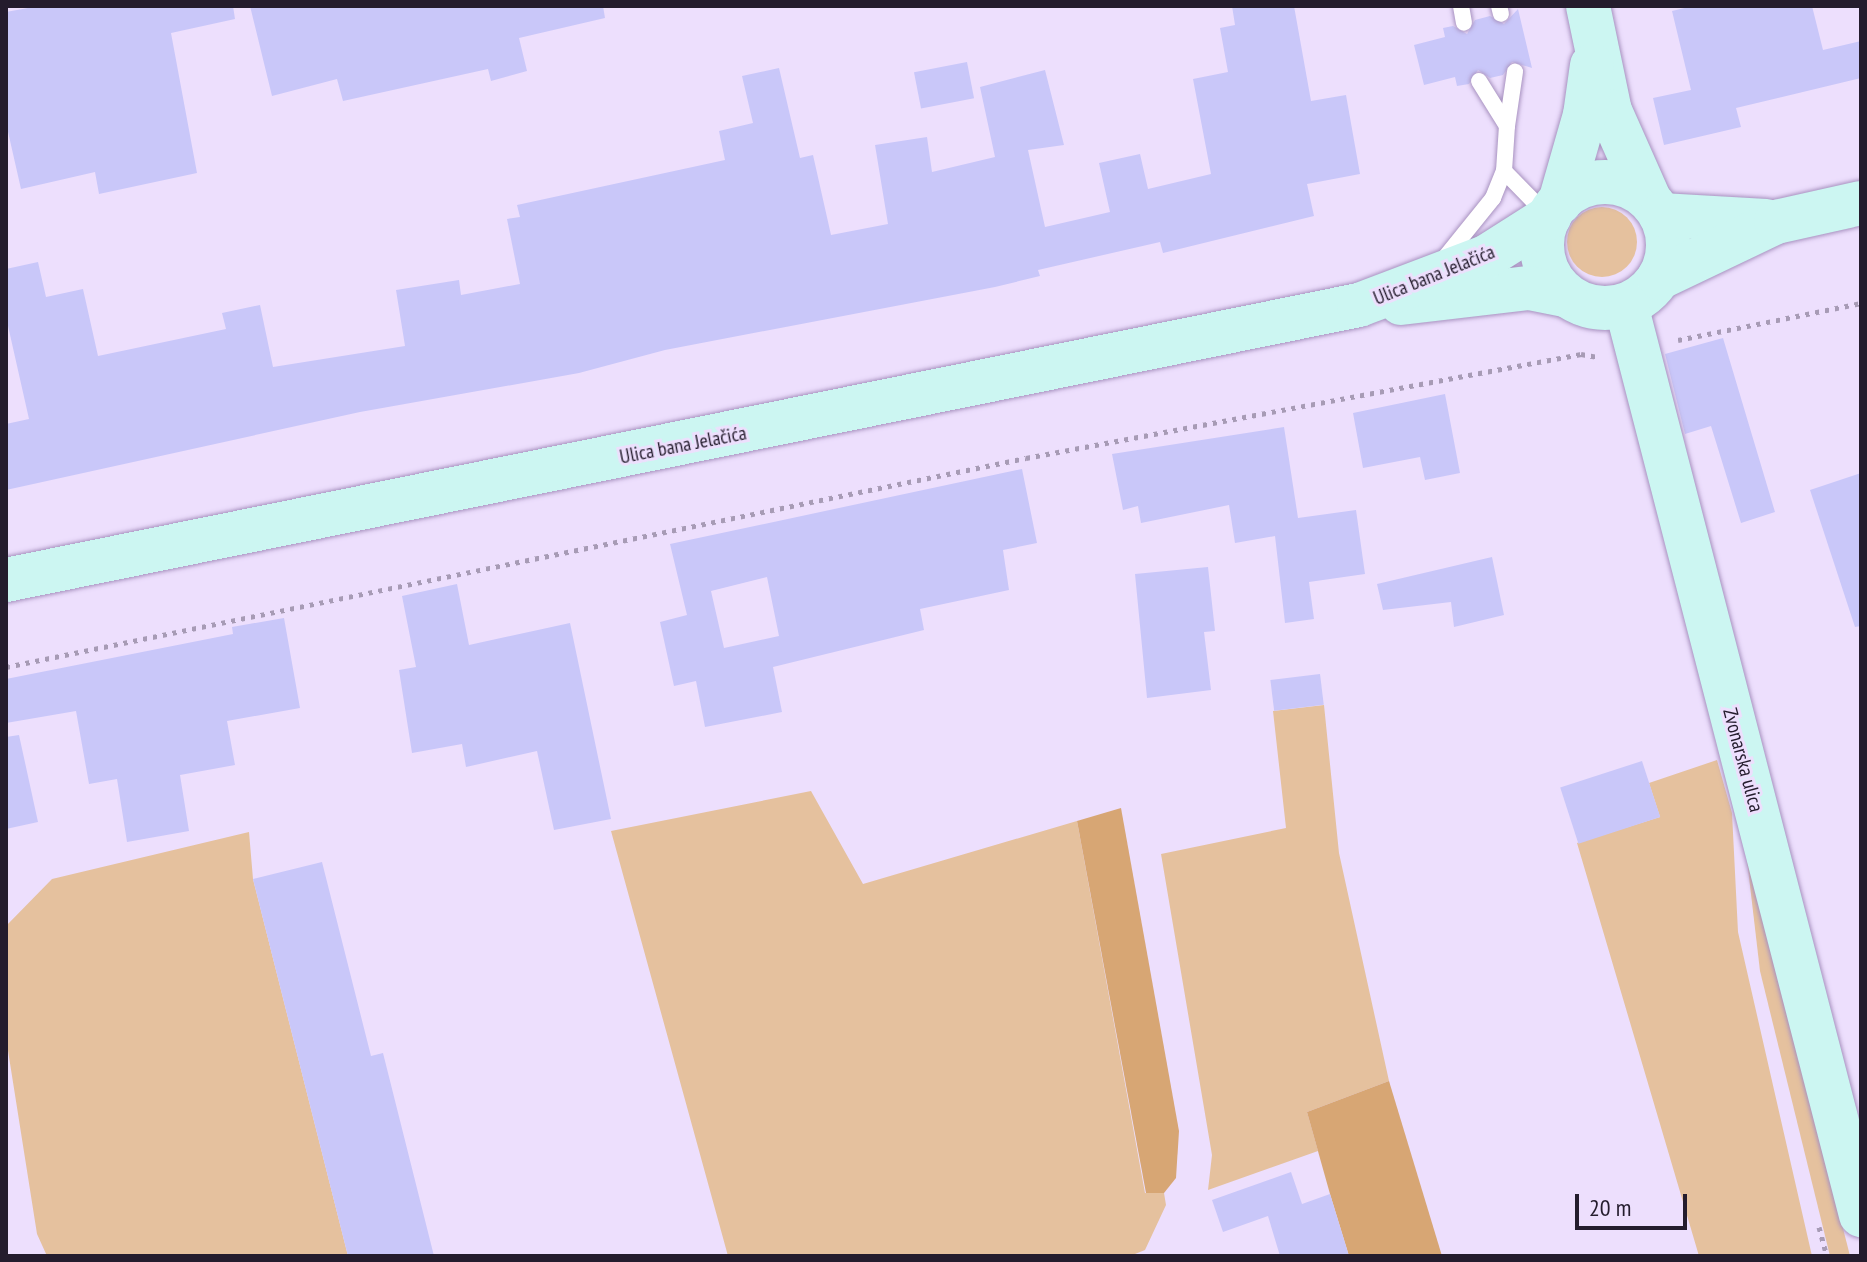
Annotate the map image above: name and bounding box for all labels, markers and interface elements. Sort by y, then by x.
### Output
street label: Ulica bana Jelačića [1370,240,1498,310]
street label: Ulica bana Jelačića [617,421,749,469]
street label: Zvonarska ulica [1718,705,1768,815]
scale bar [1579,1178,1691,1228]
text: 20 m [1589,1192,1631,1223]

